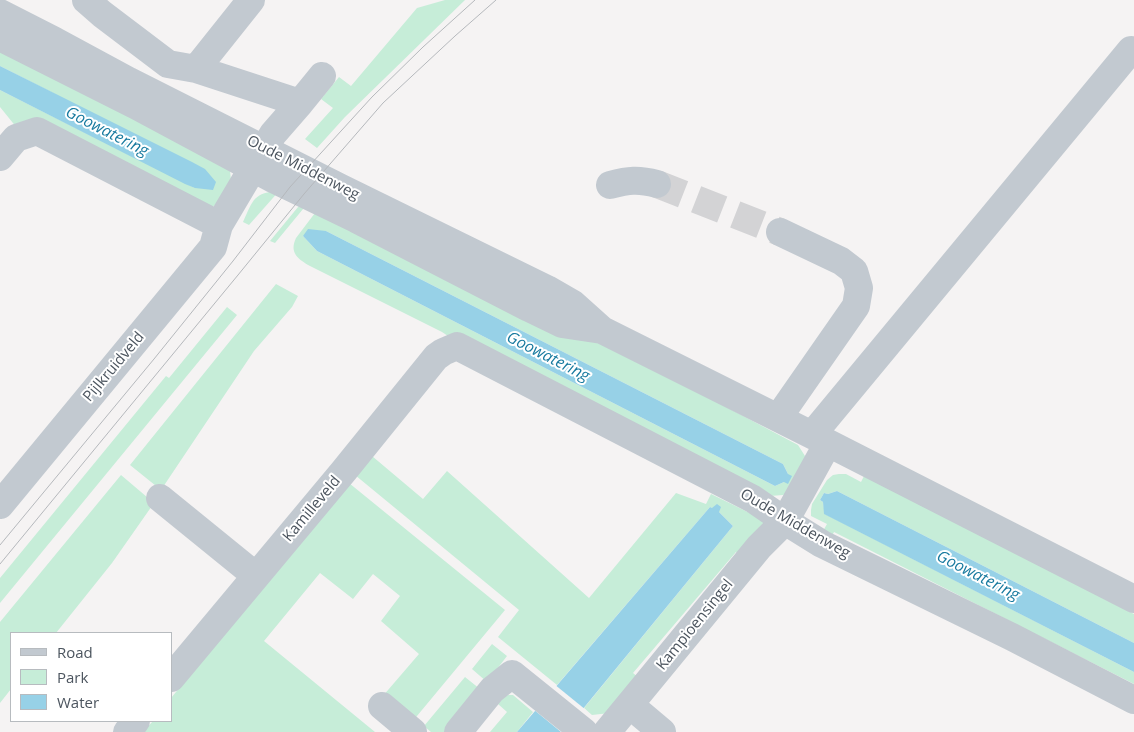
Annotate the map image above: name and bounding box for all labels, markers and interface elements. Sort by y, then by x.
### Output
water label: Goowatering [62,103,152,161]
street label: Oude Middenweg [244,132,362,204]
street label: Pijlkruidveld [80,328,148,406]
water label: Goowatering [503,328,593,386]
street label: Kamilleveld [279,473,345,545]
street label: Oude Middenweg [737,485,853,563]
water label: Goowatering [933,547,1023,605]
street label: Kampioensingel [653,576,737,674]
legend [10,632,172,722]
text: Road [57,642,93,662]
text: Park [57,667,88,687]
text: Water [57,692,99,712]

